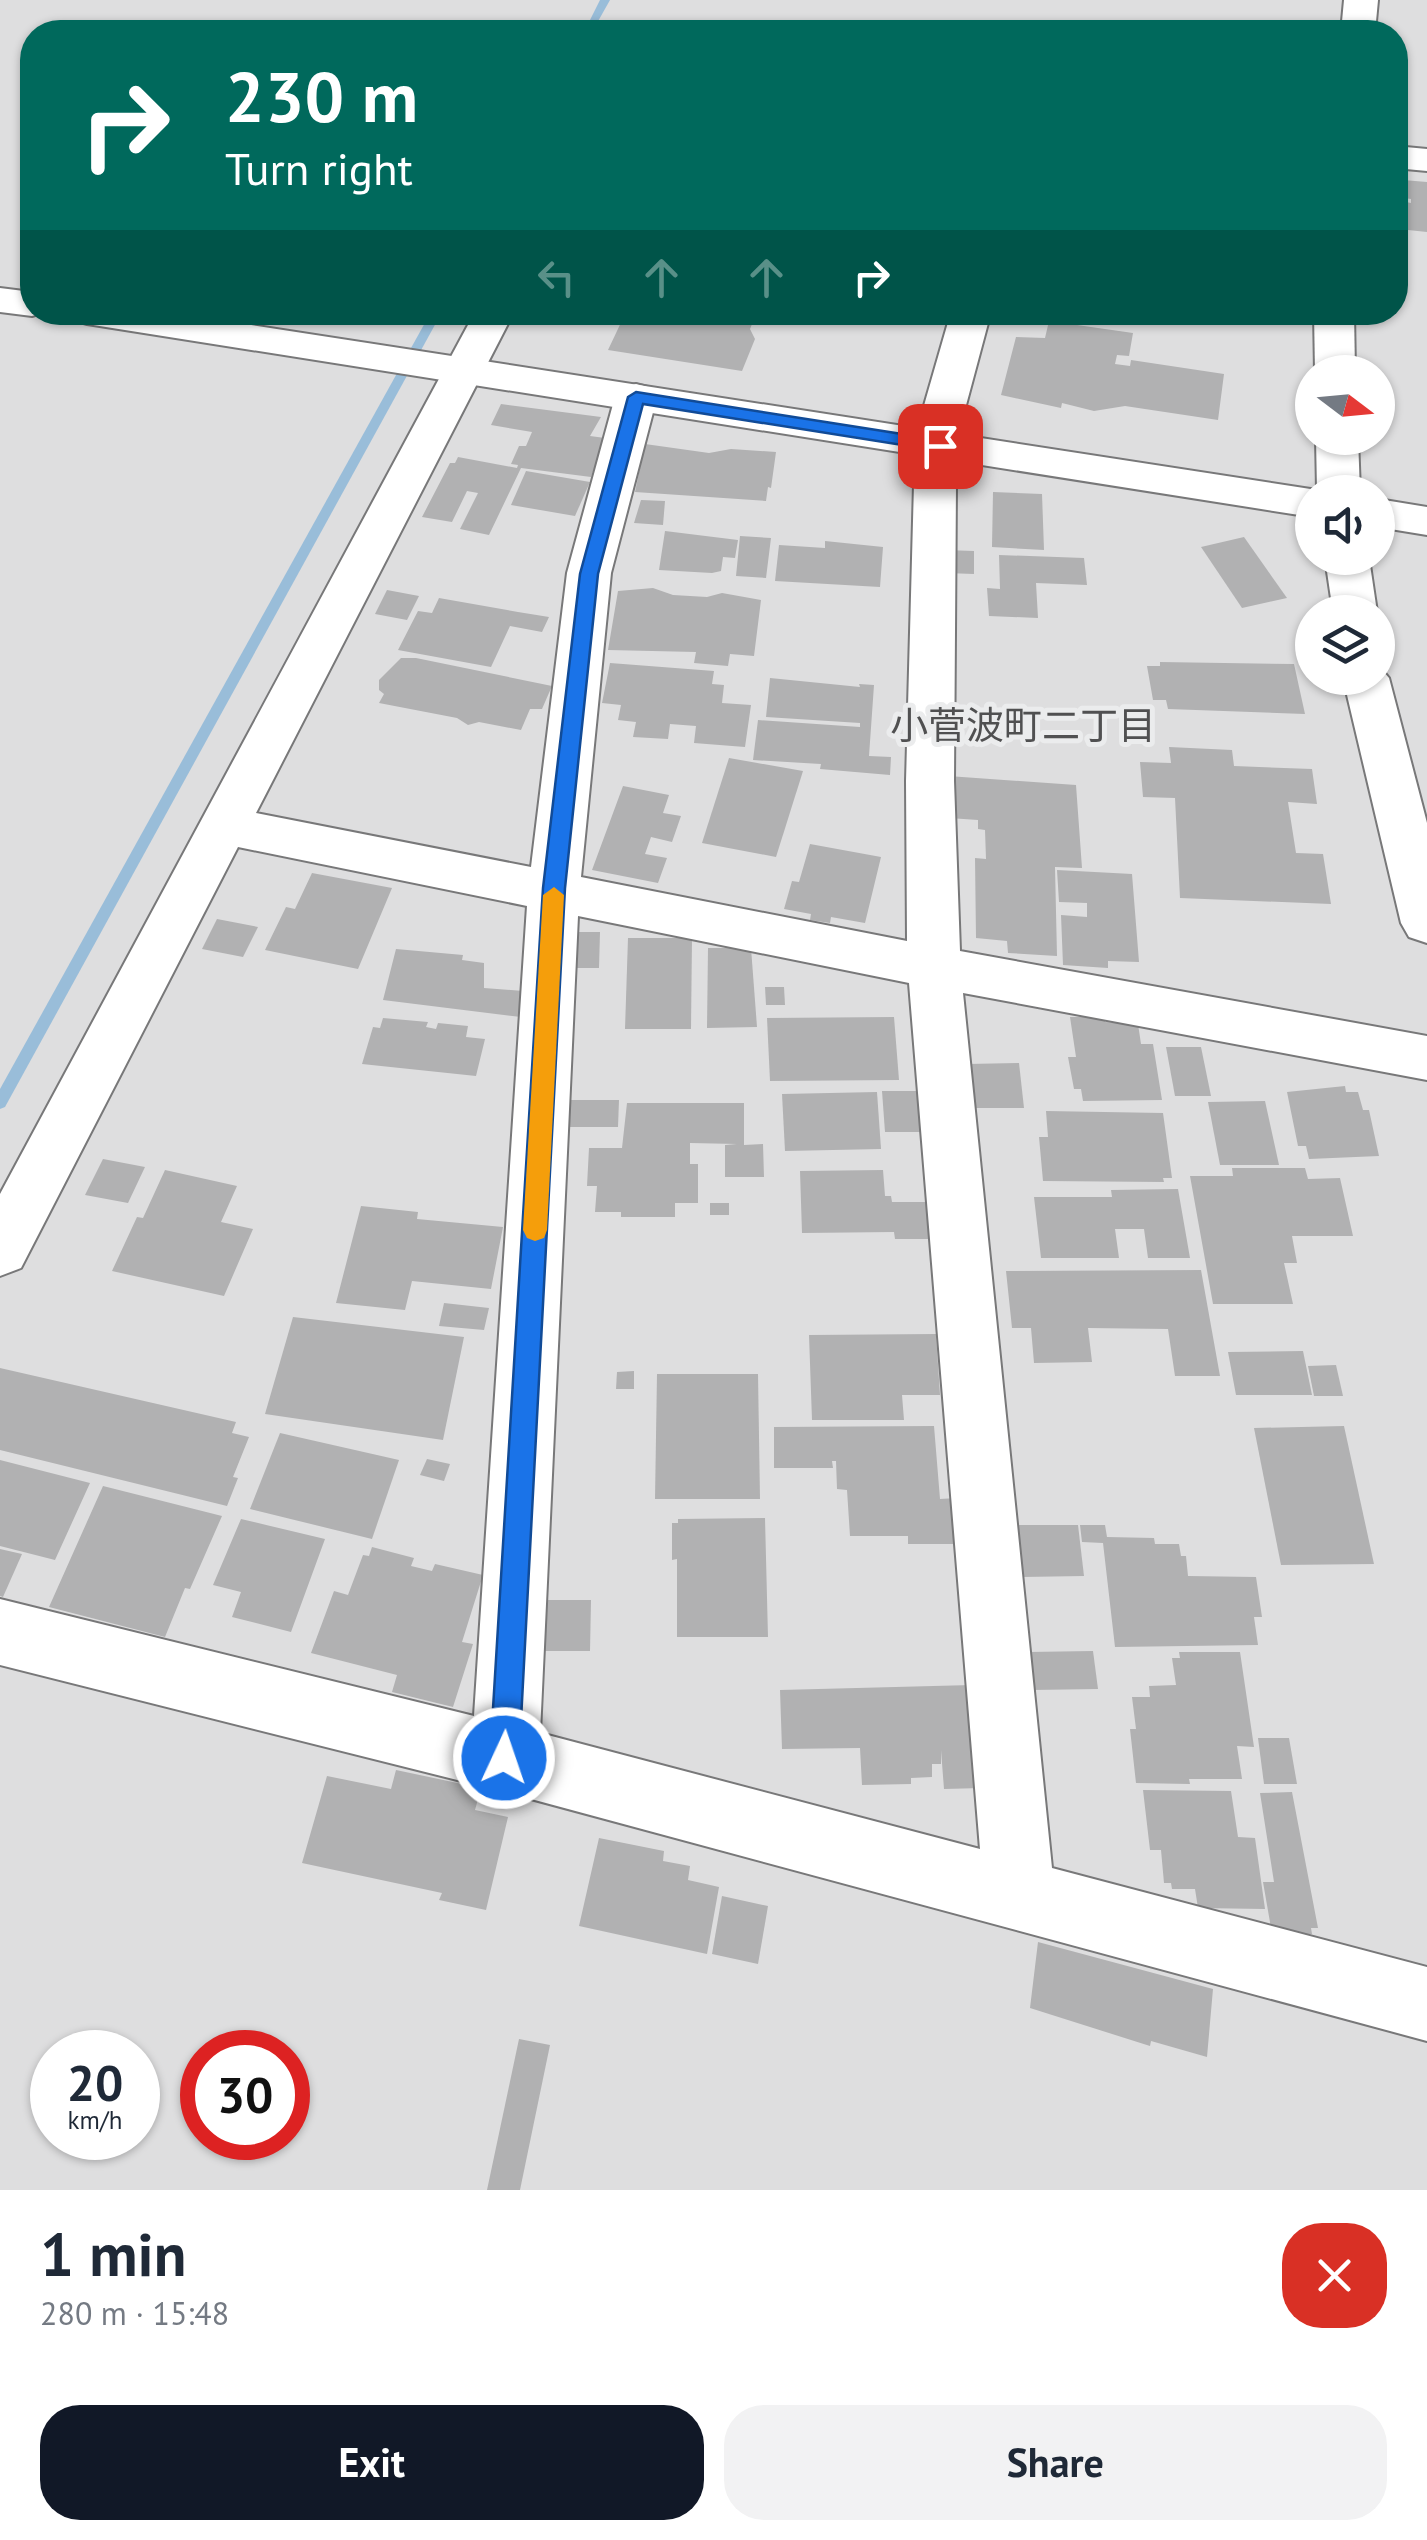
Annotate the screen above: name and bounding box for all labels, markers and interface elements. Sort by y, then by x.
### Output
text: 230 m [225,51,418,141]
icon: right [60,60,190,190]
text: Turn right [225,139,413,197]
icon: left [529,250,584,305]
icon: ahead [634,250,689,305]
icon: ahead [739,250,794,305]
icon: right [844,250,899,305]
north arrow [1295,355,1395,455]
map controls [1295,355,1395,695]
pin [898,404,983,489]
icon: arrive [913,419,968,474]
button: sound [1295,475,1395,575]
button: layers [1295,595,1395,695]
district label: 小菅波町二丁目 [890,700,1156,749]
position arrow [452,1706,556,1810]
speed limit sign: 30 [180,2030,310,2160]
text: 20 [67,2050,123,2115]
text: km/h [68,2104,122,2136]
text: 1 min [40,2215,186,2293]
button: close [1282,2223,1387,2328]
text: 280 m · 15:48 [40,2292,229,2334]
button: Exit [40,2405,704,2520]
button: Share [724,2405,1387,2520]

